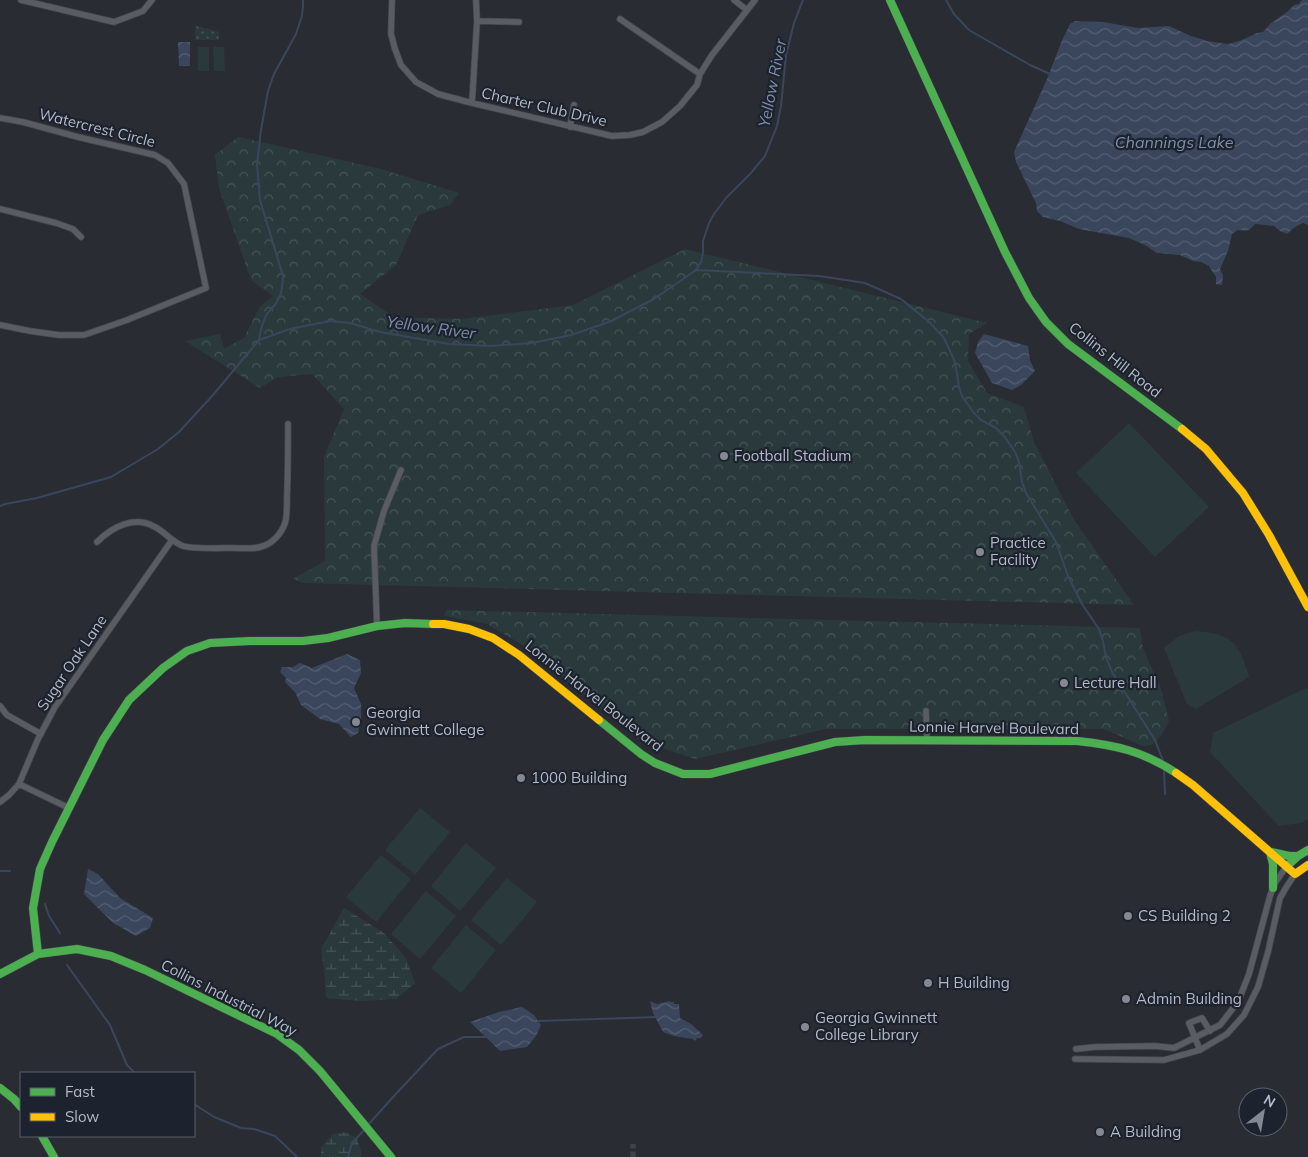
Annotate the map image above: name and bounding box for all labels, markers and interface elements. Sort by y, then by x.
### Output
water label: Yellow River [754,36,791,129]
street label: Charter Club Drive [480,83,609,130]
street label: Watercrest Circle [37,104,157,151]
water label: Channings Lake [1115,132,1234,152]
water label: Yellow River [385,311,478,343]
street label: Collins Hill Road [1065,318,1165,402]
place label: Football Stadium [734,446,851,465]
marker: Football Stadium [718,450,730,462]
place label: Practice Facility [990,533,1046,569]
marker: Practice Facility [974,546,986,558]
street label: Sugar Oak Lane [32,611,111,714]
street label: Lonnie Harvel Boulevard [521,636,667,755]
place label: Lecture Hall [1074,673,1157,692]
marker: Lecture Hall [1058,677,1070,689]
place label: Georgia Gwinnett College [366,703,484,739]
marker: Georgia Gwinnett College [350,716,362,728]
street label: Lonnie Harvel Boulevard [909,717,1079,738]
place label: 1000 Building [531,768,627,787]
marker: 1000 Building [515,772,527,784]
place label: CS Building 2 [1138,906,1231,925]
marker: CS Building 2 [1122,910,1134,922]
street label: Collins Industrial Way [158,955,301,1040]
place label: H Building [938,973,1010,992]
marker: H Building [922,977,934,989]
place label: Admin Building [1136,989,1242,1008]
marker: Admin Building [1120,993,1132,1005]
place label: Georgia Gwinnett College Library [815,1008,937,1044]
marker: Georgia Gwinnett College Library [799,1021,811,1033]
legend [20,1072,195,1137]
text: Fast [65,1082,95,1101]
north arrow [1238,1087,1288,1137]
text: N [1261,1090,1279,1111]
text: Slow [65,1107,99,1126]
place label: A Building [1110,1122,1181,1141]
marker: A Building [1094,1126,1106,1138]

